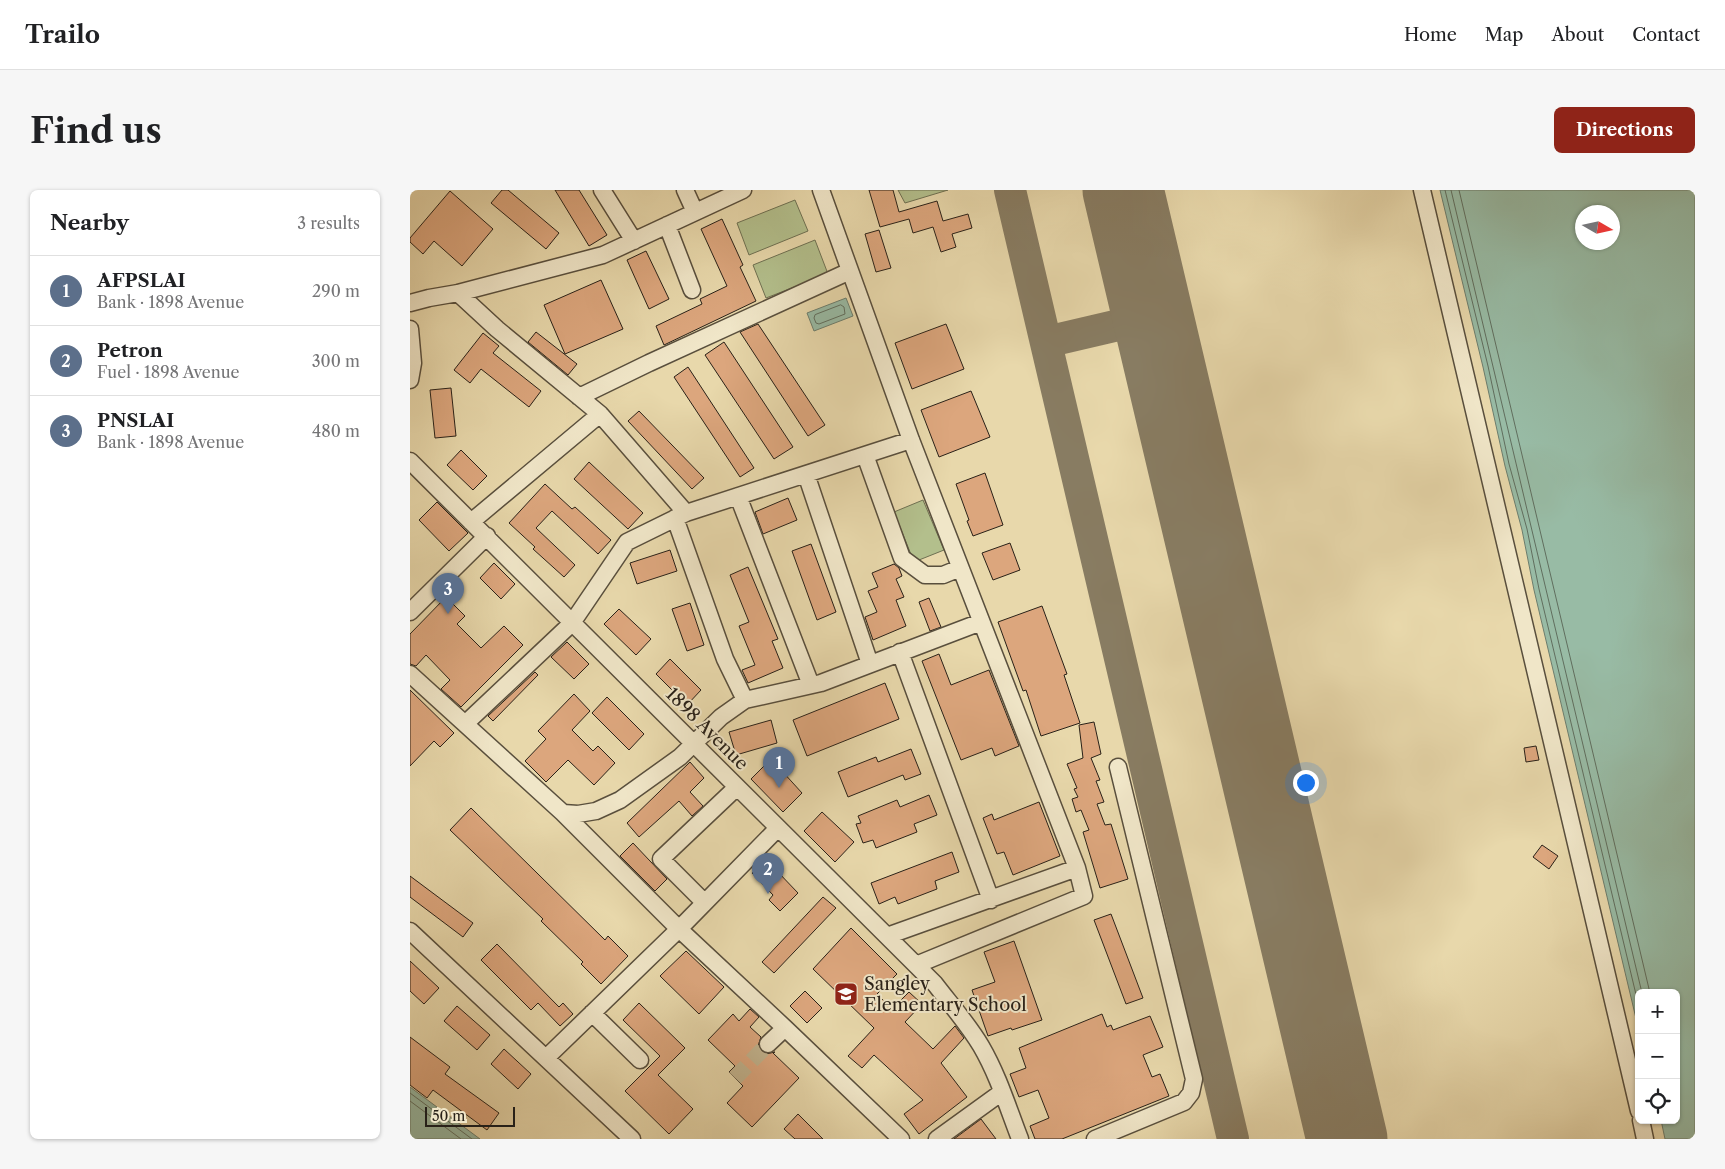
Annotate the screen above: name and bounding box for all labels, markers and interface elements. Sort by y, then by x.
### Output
text: Trailo [25,20,100,49]
text: Home [1404,24,1457,46]
text: Map [1485,24,1523,46]
text: About [1551,24,1604,46]
text: Contact [1632,24,1700,46]
button: Directions [1554,107,1695,153]
text: Find us [30,109,162,152]
north arrow [1575,205,1620,250]
text: Nearby [50,210,129,235]
text: 3 results [297,213,360,233]
text: AFPSLAI [97,269,186,292]
text: 1 [62,281,70,301]
text: 290 m [312,281,360,301]
text: Bank · 1898 Avenue [97,292,244,312]
text: Petron [97,339,163,362]
text: 2 [61,351,71,371]
text: 300 m [312,351,360,371]
text: Fuel · 1898 Avenue [97,362,240,382]
text: PNSLAI [97,409,174,432]
text: 3 [61,421,71,441]
text: 480 m [312,421,360,441]
text: Bank · 1898 Avenue [97,432,244,452]
pin: 3 [432,573,464,614]
street label: 1898 Avenue [661,683,753,775]
pin: 1 [763,747,795,788]
your location [1293,770,1319,796]
pin: 2 [752,853,784,894]
place label: Sangley Elementary School [864,973,1027,1016]
school or university icon: Sangley Elementary School [833,981,859,1007]
map controls [1635,989,1680,1124]
button: + [1635,989,1680,1034]
button: − [1635,1034,1680,1079]
button: locate [1635,1079,1680,1124]
scale bar [425,1104,515,1127]
text: 50 m [432,1107,465,1125]

